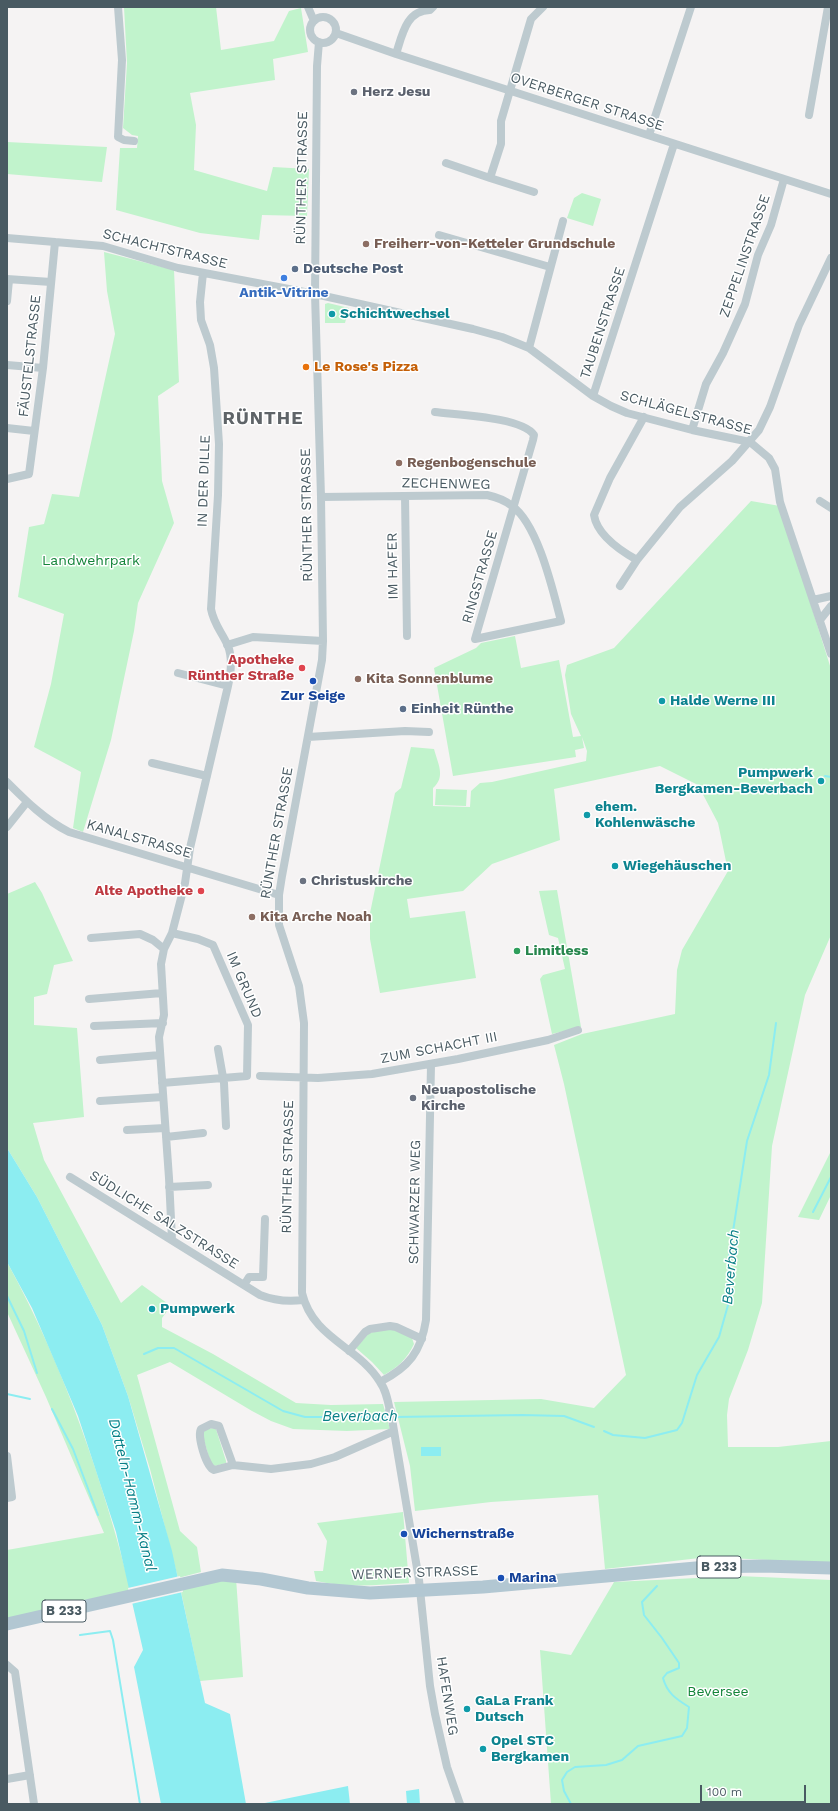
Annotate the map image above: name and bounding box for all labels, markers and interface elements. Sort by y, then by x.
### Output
street label: OVERBERGER STRASSE [508,69,666,135]
place label: Herz Jesu [362,84,431,100]
marker: Herz Jesu [349,87,359,97]
street label: RÜNTHER STRASSE [292,111,312,245]
street label: ZEPPELINSTRASSE [716,192,774,320]
street label: SCHACHTSTRASSE [101,225,229,273]
place label: Freiherr-von-Ketteler Grundschule [374,236,615,252]
marker: Freiherr-von-Ketteler Grundschule [361,239,371,249]
place label: Deutsche Post [303,261,403,277]
marker: Deutsche Post [290,264,300,274]
street label: TAUBENSTRASSE [577,265,629,381]
marker: Antik-Vitrine [279,273,289,283]
place label: Antik-Vitrine [239,285,329,301]
street label: FÄUSTELSTRASSE [15,294,45,418]
place label: Schichtwechsel [340,306,450,322]
marker: Schichtwechsel [327,309,337,319]
place label: Le Rose's Pizza [314,359,418,375]
marker: Le Rose's Pizza [301,362,311,372]
street label: SCHLÄGELSTRASSE [618,387,754,439]
district label: RÜNTHE [223,408,303,430]
street label: IN DER DILLE [194,435,214,527]
street label: RÜNTHER STRASSE [297,448,317,582]
place label: Regenbogenschule [407,455,536,471]
marker: Regenbogenschule [394,458,404,468]
street label: ZECHENWEG [401,475,491,493]
street label: RINGSTRASSE [459,528,501,626]
street label: IM HAFER [384,532,402,600]
park label: Landwehrpark [42,553,140,569]
place label: Apotheke Rünther Straße [188,652,294,684]
marker: Apotheke Rünther Straße [297,663,307,673]
place label: Kita Sonnenblume [366,671,493,687]
marker: Kita Sonnenblume [353,674,363,684]
marker: Zur Seige [308,676,318,686]
place label: Zur Seige [281,688,345,704]
place label: Halde Werne III [670,693,775,709]
marker: Halde Werne III [657,696,667,706]
place label: Einheit Rünthe [411,701,514,717]
marker: Einheit Rünthe [398,704,408,714]
place label: Pumpwerk Bergkamen-Beverbach [655,765,813,798]
street label: RÜNTHER STRASSE [257,766,297,900]
marker: Pumpwerk Bergkamen-Beverbach [816,776,826,786]
place label: ehem. Kohlenwäsche [595,799,695,832]
marker: ehem. Kohlenwäsche [582,810,592,820]
street label: KANALSTRASSE [84,816,194,862]
place label: Wiegehäuschen [623,858,731,874]
marker: Wiegehäuschen [610,861,620,871]
place label: Christuskirche [311,873,412,889]
marker: Christuskirche [298,876,308,886]
place label: Alte Apotheke [95,883,193,899]
marker: Alte Apotheke [196,886,206,896]
place label: Kita Arche Noah [260,909,372,925]
marker: Kita Arche Noah [247,912,257,922]
place label: Limitless [525,943,588,959]
marker: Limitless [512,946,522,956]
street label: IM GRUND [222,949,266,1021]
street label: ZUM SCHACHT III [379,1028,499,1068]
place label: Neuapostolische Kirche [421,1082,536,1114]
marker: Neuapostolische Kirche [408,1093,418,1103]
street label: RÜNTHER STRASSE [278,1100,298,1234]
street label: SCHWARZER WEG [406,1140,424,1264]
street label: SÜDLICHE SALZSTRASSE [86,1167,242,1273]
water label: Beverbach [719,1229,743,1305]
place label: Pumpwerk [160,1301,235,1317]
marker: Pumpwerk [147,1304,157,1314]
water label: Beverbach [322,1408,398,1426]
water label: Datteln-Hamm-Kanal [104,1417,160,1573]
place label: Wichernstraße [412,1526,514,1542]
marker: Wichernstraße [399,1529,409,1539]
road number: B 233 [697,1556,741,1578]
street label: WERNER STRASSE [351,1562,479,1584]
place label: Marina [509,1570,557,1586]
marker: Marina [496,1573,506,1583]
road number: B 233 [42,1600,86,1622]
street label: HAFENWEG [432,1655,462,1737]
park label: Beversee [687,1684,749,1700]
place label: GaLa Frank Dutsch [475,1693,554,1726]
marker: GaLa Frank Dutsch [462,1704,472,1714]
place label: Opel STC Bergkamen [491,1733,569,1766]
marker: Opel STC Bergkamen [478,1744,488,1754]
scale bar [702,1777,808,1803]
text: 100 m [707,1785,742,1799]

